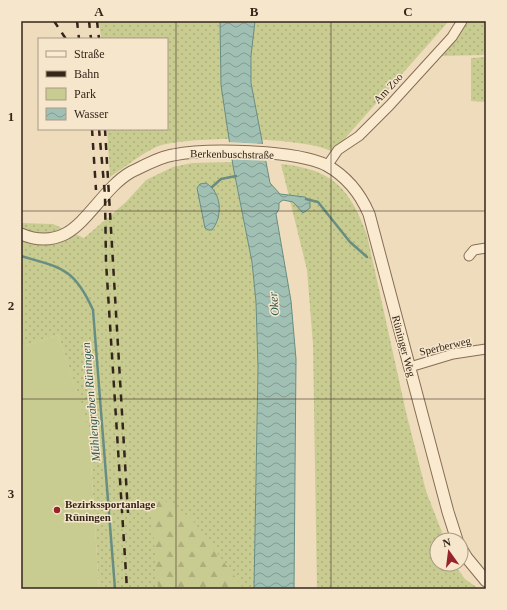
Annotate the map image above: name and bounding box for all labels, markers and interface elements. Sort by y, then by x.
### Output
text: A [94,4,104,19]
text: B [250,4,259,19]
text: C [403,4,413,19]
legend [38,38,168,130]
text: Straße [74,47,105,61]
text: Bahn [74,67,99,81]
street label: Am Zoo [371,70,405,106]
text: Park [74,87,96,101]
text: Wasser [74,107,108,121]
text: 1 [8,109,14,124]
street label: Berkenbuschstraße [190,147,274,161]
water label: Oker [266,291,282,317]
text: 2 [8,298,14,313]
street label: Rüninger Weg [390,314,418,379]
street label: Sperberweg [418,334,472,358]
water label: Mühlengraben Rüningen [79,342,103,463]
text: 3 [8,486,15,501]
place label: Bezirkssportanlage Rüningen [65,498,156,523]
marker: Bezirkssportanlage Rüningen [52,505,62,515]
north arrow [429,532,469,572]
text: N [441,536,452,549]

